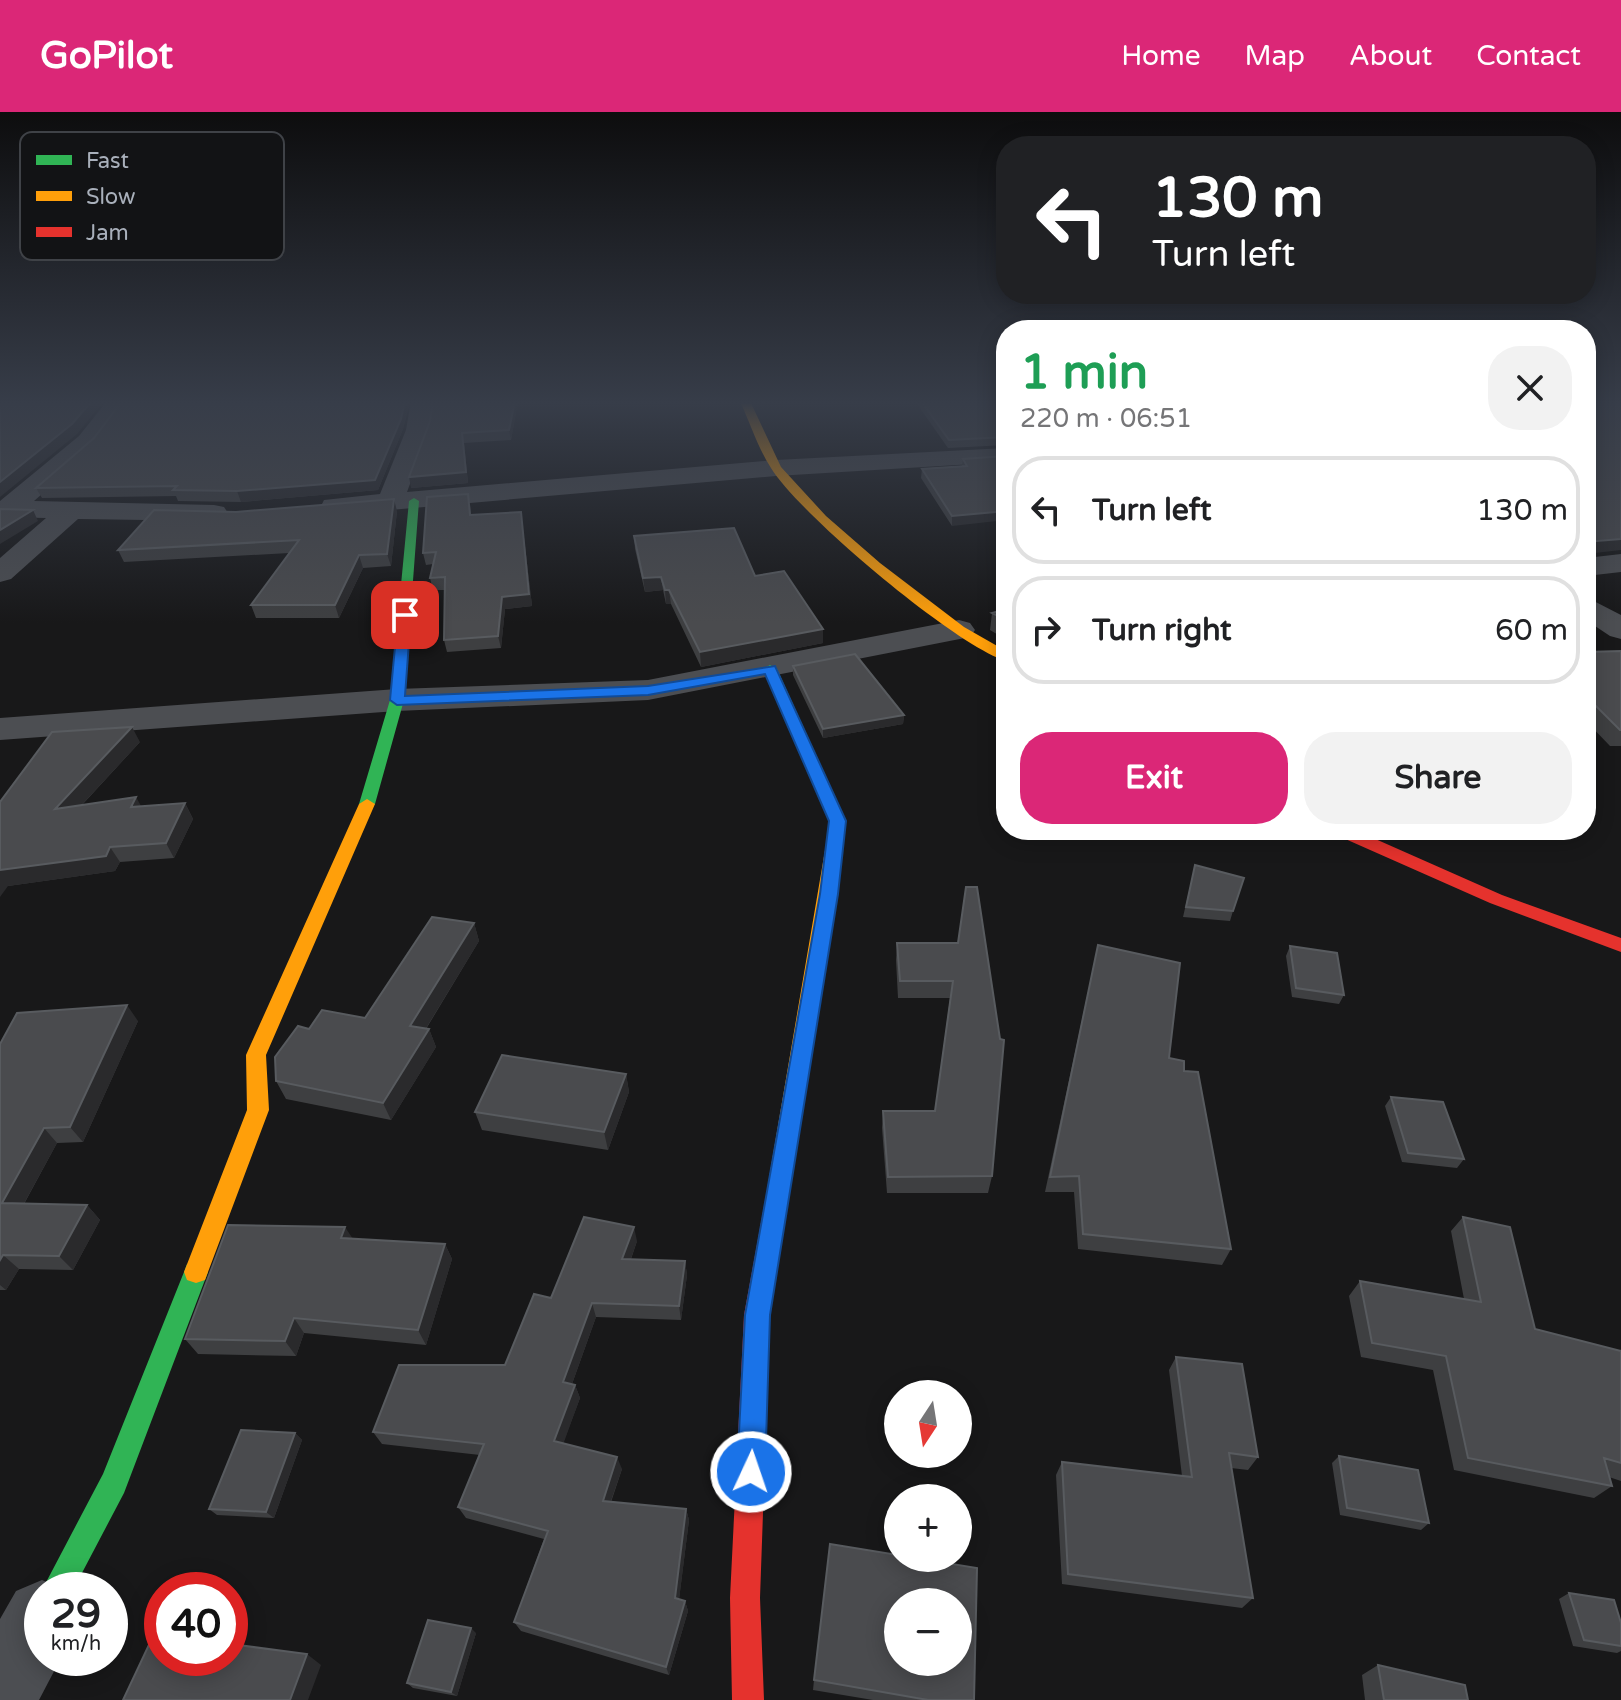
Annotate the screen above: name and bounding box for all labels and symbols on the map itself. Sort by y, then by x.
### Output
legend [20,132,284,260]
text: Fast [86,148,129,174]
text: Slow [86,184,136,210]
text: Jam [86,220,129,246]
pin [371,581,439,649]
north arrow [884,1380,972,1468]
position arrow [709,1430,793,1514]
speed limit sign: 40 [144,1572,248,1676]

